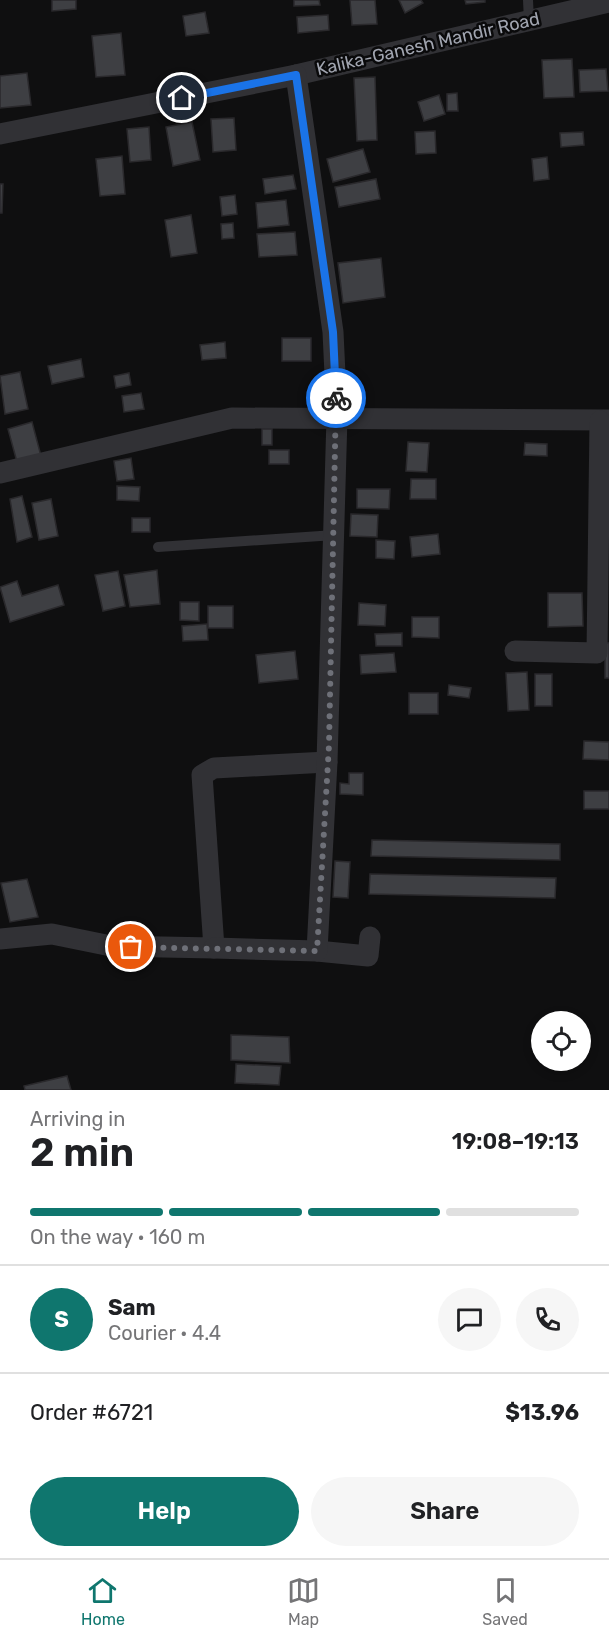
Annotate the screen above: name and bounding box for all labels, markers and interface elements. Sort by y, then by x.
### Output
street label: Kalika-Ganesh Mandir Road [314,8,542,80]
pin [156,72,207,123]
icon: home [165,81,198,114]
courier [306,368,366,428]
icon: bike [320,382,353,415]
pin [105,921,156,972]
icon: bag [114,930,147,963]
map controls [531,1011,591,1071]
button: locate [531,1011,591,1071]
text: Arriving in [30,1107,125,1131]
text: 19:08–19:13 [452,1128,579,1155]
text: 2 min [30,1130,134,1176]
text: On the way · 160 m [30,1225,205,1249]
button: chat [438,1288,501,1351]
button: phone [516,1288,579,1351]
text: Sam [108,1294,156,1321]
text: S [54,1306,69,1333]
text: Courier · 4.4 [108,1321,221,1345]
text: Order #6721 [30,1399,153,1426]
text: $13.96 [505,1399,579,1426]
button: Help [30,1477,299,1546]
button: Share [311,1477,579,1546]
tab: Home [81,1574,125,1629]
tab: Map [287,1574,320,1629]
tab: Saved [482,1574,528,1629]

